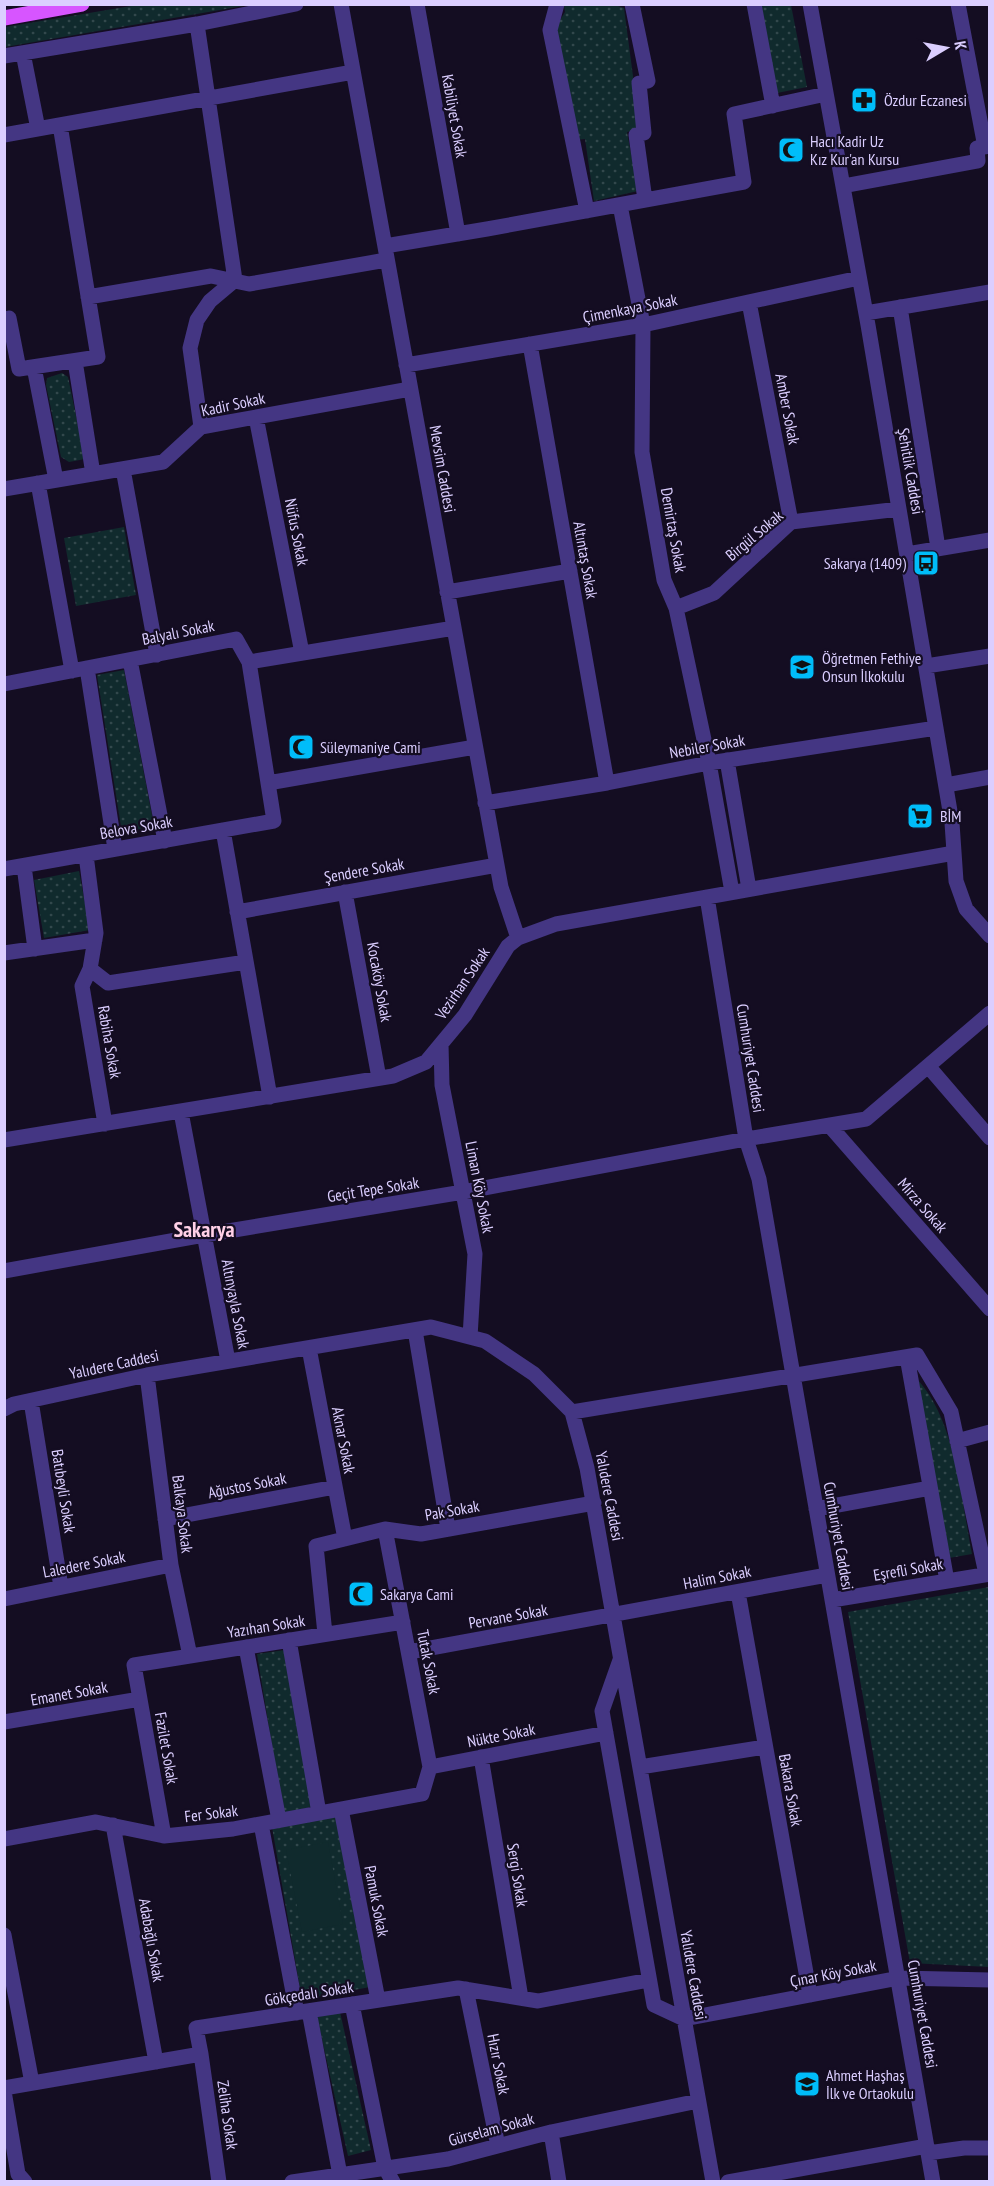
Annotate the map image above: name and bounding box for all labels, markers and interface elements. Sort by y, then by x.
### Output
north arrow [916,18,976,78]
text: K [950,40,971,52]
street label: Kabiliyet Sokak [438,73,472,160]
pharmacy icon: Özdur Eczanesi [849,85,879,115]
place label: Özdur Eczanesi [884,90,967,110]
place label: Hacı Kadir Uz Kız Kur'an Kursu [810,131,899,169]
mosque icon: Hacı Kadir Uz Kız Kur'an Kursu [776,135,806,165]
street label: Çimenkaya Sokak [581,289,680,327]
street label: Amber Sokak [771,372,805,447]
street label: Kadir Sokak [199,387,267,421]
street label: Mevsim Caddesi [425,424,461,514]
street label: Şehitlik Caddesi [894,426,928,516]
street label: Demirtaş Sokak [657,486,691,575]
street label: Nüfus Sokak [281,497,313,568]
street label: Birgül Sokak [721,505,787,565]
street label: Altıntaş Sokak [569,520,603,601]
bus stop icon: Sakarya (1409) [911,548,941,578]
place label: Sakarya (1409) [824,553,906,573]
street label: Balyalı Sokak [140,615,217,649]
place label: Öğretmen Fethiye Onsun İlkokulu [822,648,921,686]
school or university icon: Öğretmen Fethiye Onsun İlkokulu [787,652,817,682]
street label: Nebiler Sokak [668,729,747,762]
mosque icon: Süleymaniye Cami [286,732,316,762]
place label: Süleymaniye Cami [320,737,421,757]
supermarket icon: BİM [905,801,935,831]
place label: BİM [940,806,961,826]
street label: Belova Sokak [98,811,175,843]
street label: Şendere Sokak [322,853,406,887]
street label: Kocaköy Sokak [363,941,397,1024]
street label: Vezirhan Sokak [430,942,494,1024]
street label: Cumhuriyet Caddesi [733,1002,769,1114]
street label: Rabiha Sokak [94,1004,126,1081]
street label: Liman Köy Sokak [461,1139,499,1235]
street label: Geçit Tepe Sokak [326,1172,421,1206]
street label: Mirza Sokak [894,1173,953,1237]
district label: Sakarya [173,1215,235,1243]
street label: Altınyayla Sokak [218,1258,255,1351]
street label: Yalıdere Caddesi [68,1345,160,1383]
street label: Aknar Sokak [328,1405,360,1476]
street label: Batıbeyli Sokak [48,1448,81,1535]
street label: Yalıdere Caddesi [592,1450,628,1542]
street label: Ağustos Sokak [206,1467,289,1502]
street label: Balkaya Sokak [168,1474,198,1555]
street label: Cumhuriyet Caddesi [820,1480,858,1592]
street label: Pak Sokak [423,1495,482,1525]
street label: Laledere Sokak [41,1546,128,1582]
street label: Eşrefli Sokak [872,1553,945,1585]
street label: Halim Sokak [681,1560,753,1593]
mosque icon: Sakarya Cami [346,1579,376,1609]
place label: Sakarya Cami [380,1584,453,1604]
street label: Pervane Sokak [467,1599,550,1633]
street label: Yazıhan Sokak [226,1610,307,1642]
street label: Tutak Sokak [413,1628,445,1697]
street label: Emanet Sokak [29,1676,110,1710]
street label: Fazilet Sokak [151,1710,183,1786]
street label: Nükte Sokak [465,1718,537,1751]
street label: Bakara Sokak [775,1752,807,1829]
street label: Fer Sokak [183,1800,240,1826]
street label: Sergi Sokak [503,1842,533,1909]
street label: Pamuk Sokak [360,1864,394,1939]
street label: Adabağlı Sokak [135,1897,169,1984]
street label: Yalıdere Caddesi [676,1929,712,2021]
street label: Çınar Köy Sokak [788,1955,879,1991]
street label: Cumhuriyet Caddesi [904,1958,942,2070]
street label: Gökçedalı Sokak [263,1976,355,2010]
street label: Hızır Sokak [483,2032,515,2097]
place label: Ahmet Haşhaş İlk ve Ortaokulu [826,2065,914,2103]
school or university icon: Ahmet Haşhaş İlk ve Ortaokulu [792,2069,822,2099]
street label: Zeliha Sokak [213,2079,243,2152]
street label: Gürselam Sokak [446,2108,537,2150]

